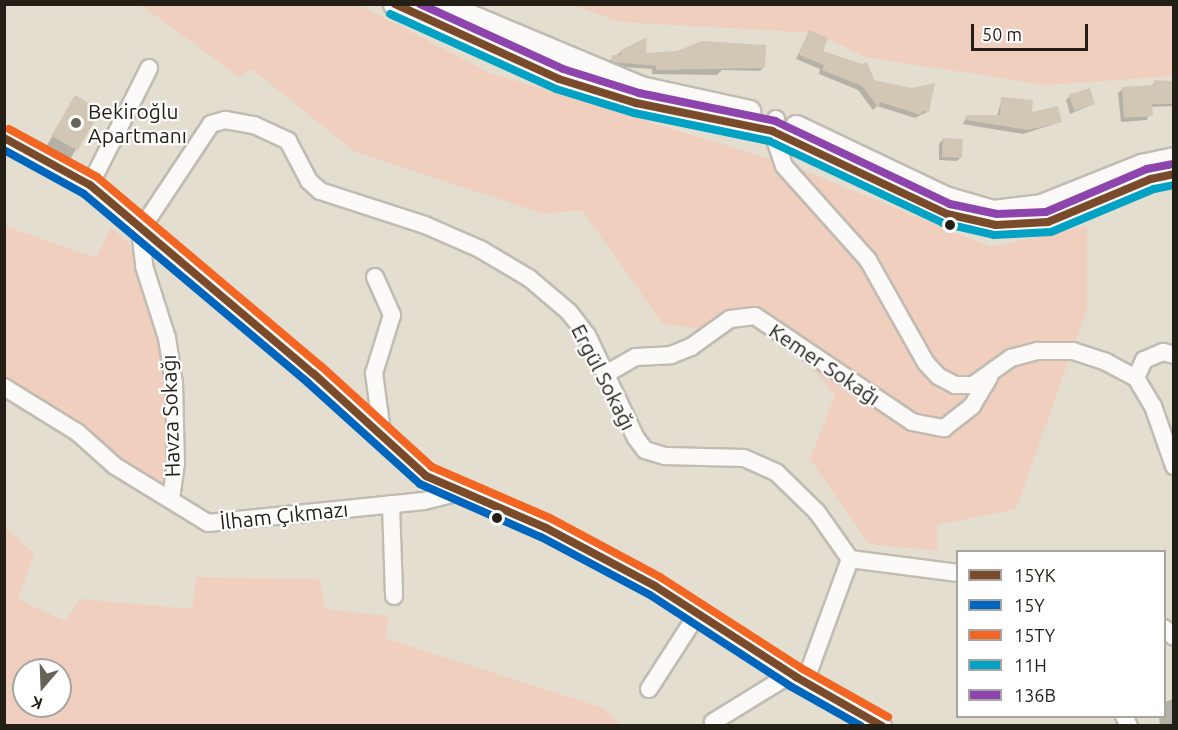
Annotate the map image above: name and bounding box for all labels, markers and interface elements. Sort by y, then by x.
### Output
scale bar [974,12,1091,50]
text: 50 m [982,24,1022,44]
place label: Bekiroğlu Apartmanı [88,98,187,148]
marker: Bekiroğlu Apartmanı [69,116,83,130]
unlabelled marker [944,219,956,231]
street label: Kemer Sokağı [765,318,885,410]
street label: Ergül Sokağı [566,320,642,434]
street label: Havza Sokağı [155,354,185,478]
street label: İlham Çıkmazı [219,496,349,534]
unlabelled marker [491,512,503,524]
legend [956,550,1166,718]
text: 15YK [1014,565,1056,585]
text: 15Y [1014,595,1045,615]
text: 15TY [1014,625,1055,645]
text: 11H [1014,655,1047,675]
north arrow [12,658,72,718]
text: 136B [1014,685,1056,705]
text: K [29,693,45,713]

